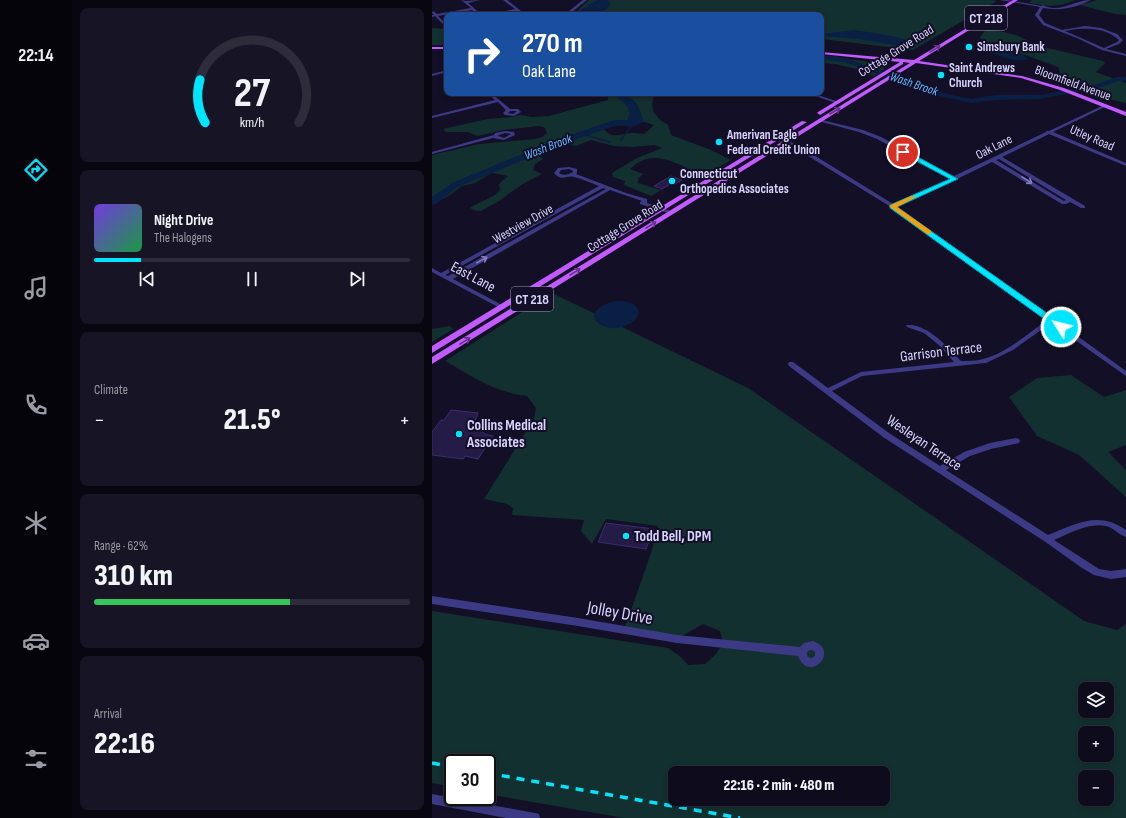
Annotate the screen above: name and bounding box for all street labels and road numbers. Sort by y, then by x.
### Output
road number: CT 218 [965,6,1007,30]
street label: Cottage Grove Road [855,21,937,81]
street label: Bloomfield Avenue [1033,62,1113,104]
street label: Utley Road [1067,122,1117,154]
street label: Oak Lane [973,131,1015,163]
street label: Cottage Grove Road [584,196,666,256]
street label: Westview Drive [490,201,556,247]
street label: East Lane [447,257,499,297]
road number: CT 218 [511,287,553,311]
street label: Garrison Terrace [899,338,983,366]
street label: Wesleyan Terrace [883,411,965,475]
street label: Jolley Drive [585,597,654,629]

